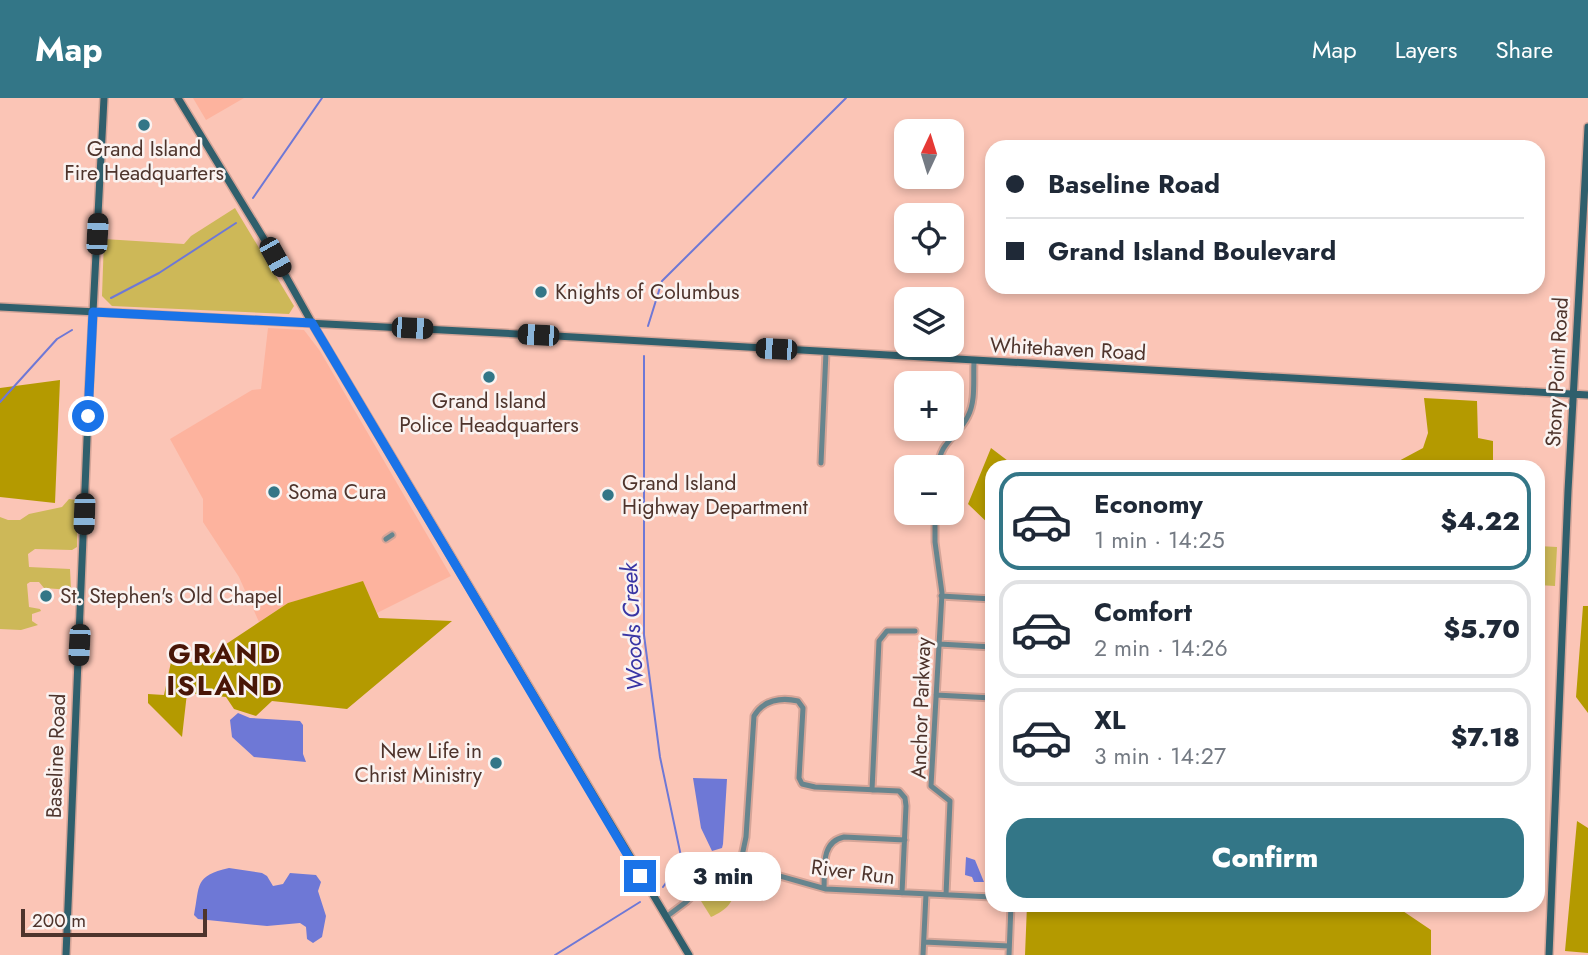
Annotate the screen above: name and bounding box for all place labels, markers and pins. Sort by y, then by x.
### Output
marker: Grand Island Fire Headquarters [136,117,152,133]
place label: Grand Island Fire Headquarters [64,134,224,188]
place label: Knights of Columbus [555,277,739,307]
marker: Knights of Columbus [533,284,549,300]
marker: Grand Island Police Headquarters [481,369,497,385]
place label: Grand Island Police Headquarters [399,386,579,440]
place label: Grand Island Highway Department [622,468,808,522]
place label: Soma Cura [288,477,386,507]
marker: Soma Cura [266,484,282,500]
marker: Grand Island Highway Department [600,487,616,503]
place label: St. Stephen's Old Chapel [60,581,282,611]
marker: St. Stephen's Old Chapel [38,588,54,604]
place label: New Life in Christ Ministry [355,736,483,790]
marker: New Life in Christ Ministry [488,755,504,771]

